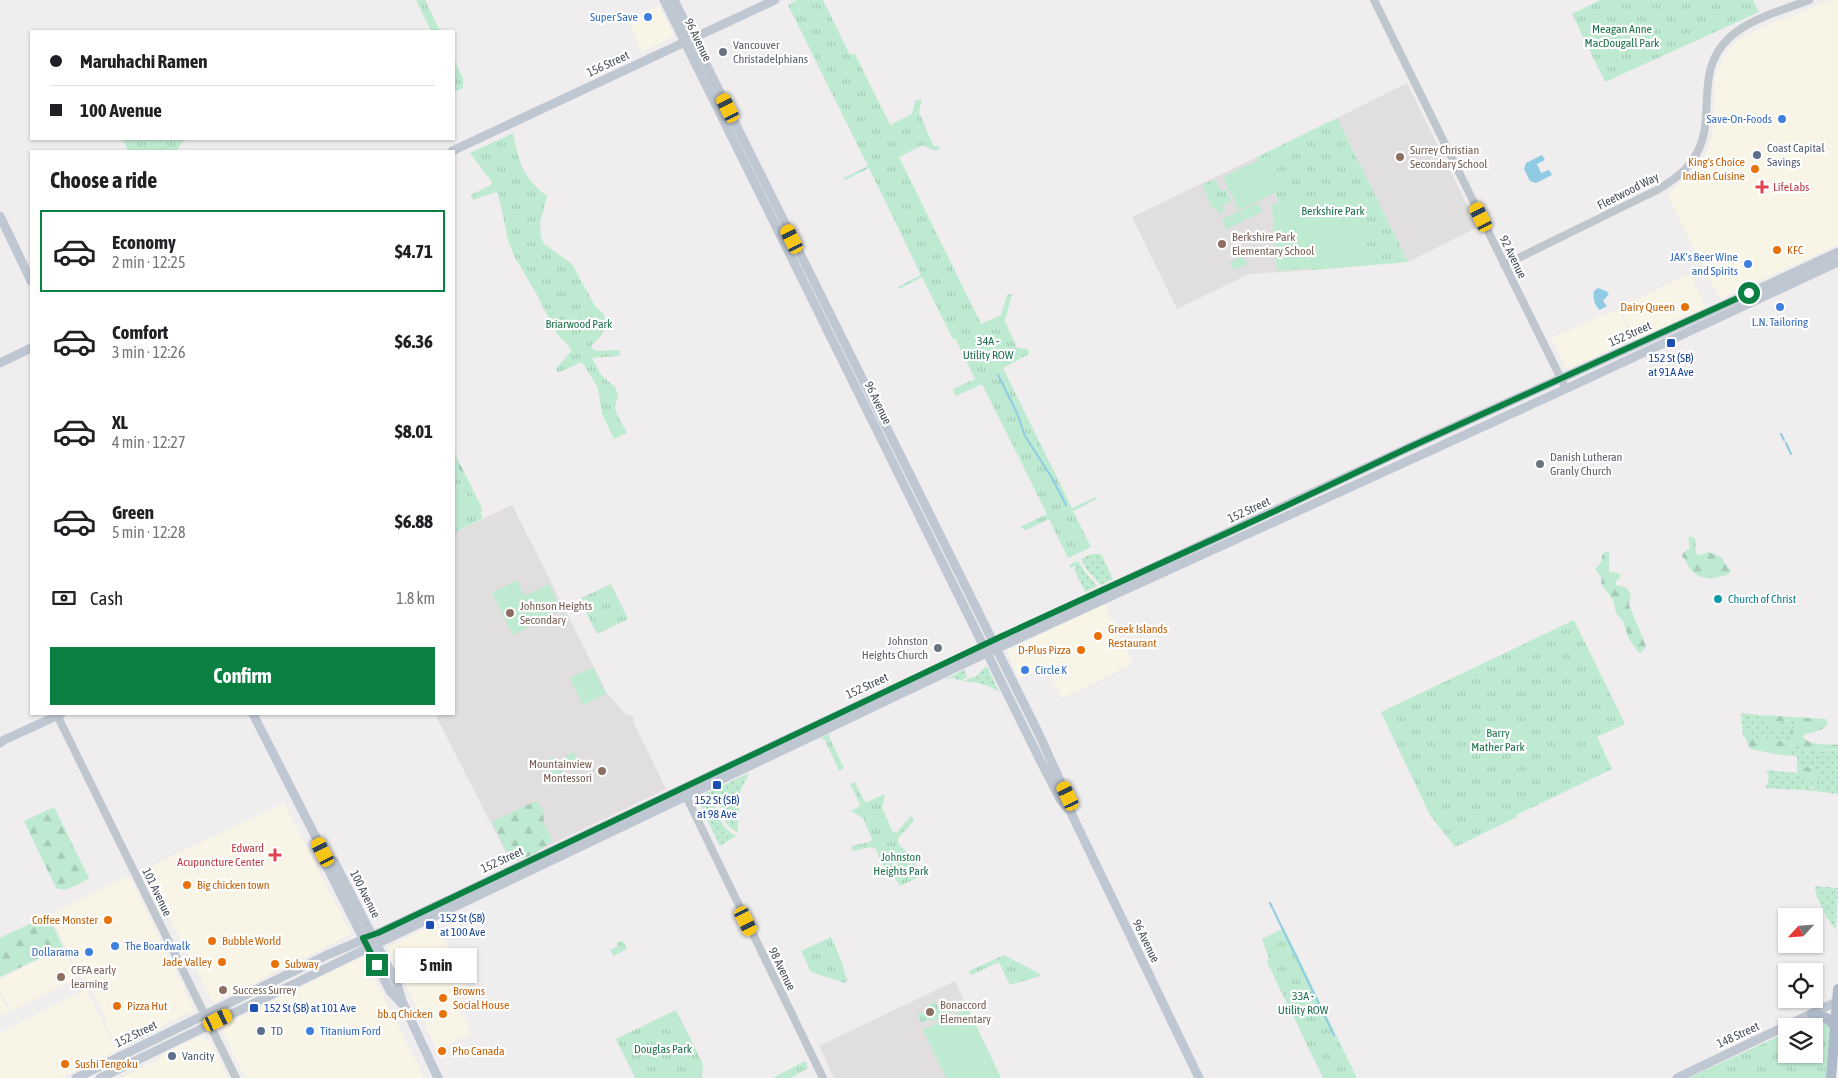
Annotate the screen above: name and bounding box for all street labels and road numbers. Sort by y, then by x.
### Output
street label: 96 Avenue [682,16,714,64]
street label: 156 Street [585,48,632,80]
street label: Fleetwood Way [1595,170,1661,212]
street label: 92 Avenue [1497,233,1529,281]
street label: 152 Street [1607,318,1654,350]
street label: 96 Avenue [862,379,894,427]
street label: 152 Street [1226,494,1273,526]
street label: 152 Street [844,670,891,702]
street label: 152 Street [479,844,526,876]
street label: 101 Avenue [139,866,175,918]
street label: 100 Avenue [347,868,383,920]
street label: 96 Avenue [1130,917,1162,965]
street label: 98 Avenue [766,945,798,993]
street label: 152 Street [113,1018,160,1050]
street label: 148 Street [1715,1019,1762,1051]

